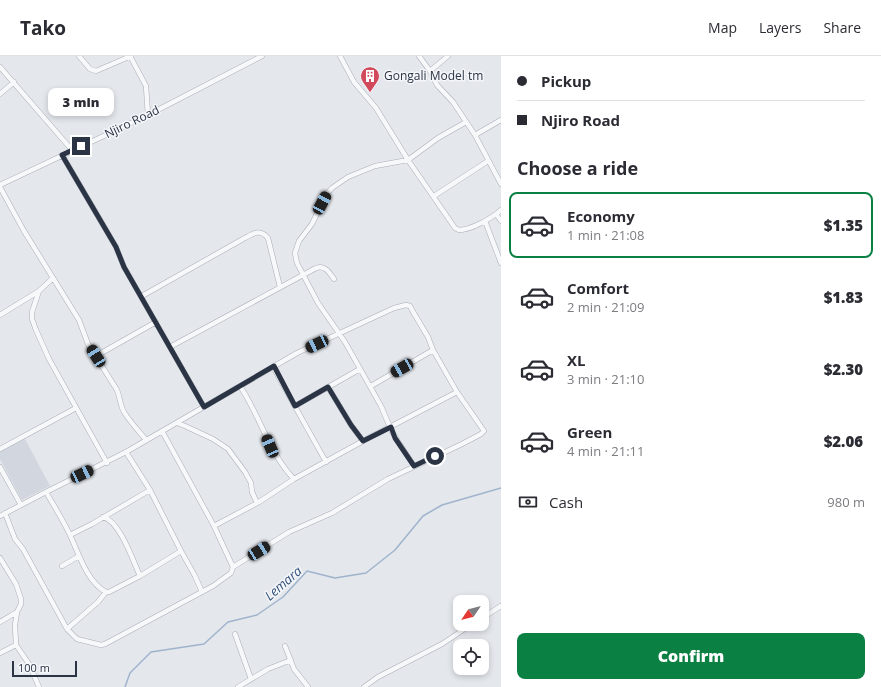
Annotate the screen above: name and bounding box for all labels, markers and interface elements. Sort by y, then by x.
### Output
text: Tako [20,15,66,41]
text: Map [708,18,737,37]
text: Layers [759,18,801,37]
text: Share [823,18,861,37]
building icon: Gongali Model tm [359,65,381,93]
place label: Gongali Model tm [384,67,483,84]
text: Pickup [541,71,591,91]
callout: 3 min [48,88,114,116]
text: 3 min [63,93,99,111]
street label: Njiro Road [102,101,162,142]
text: Njiro Road [541,110,620,130]
route end [72,137,90,155]
text: Choose a ride [517,156,638,180]
car [311,190,333,216]
text: Economy [567,206,635,226]
icon: car [519,207,555,243]
text: $1.35 [824,215,863,235]
text: 1 min · 21:08 [567,226,644,244]
text: Comfort [567,278,629,298]
icon: car [519,279,555,315]
text: $1.83 [824,287,863,307]
text: 2 min · 21:09 [567,298,644,316]
car [304,333,330,355]
car [85,343,107,369]
text: XL [567,350,585,370]
icon: car [519,351,555,387]
car [389,357,415,379]
text: $2.30 [824,359,863,379]
text: 3 min · 21:10 [567,370,644,388]
text: Green [567,422,612,442]
icon: car [519,423,555,459]
text: $2.06 [824,431,863,451]
car [260,433,280,459]
text: 4 min · 21:11 [567,442,644,460]
route start [426,447,444,465]
car [69,463,95,485]
icon: cash [517,491,539,513]
text: Cash [549,492,583,512]
text: 980 m [827,493,865,511]
car [246,540,272,562]
water label: Lemara [261,561,306,604]
north arrow [453,595,489,631]
map controls [453,595,489,675]
button: Confirm [517,633,865,679]
button: locate [453,639,489,675]
scale bar [12,659,77,678]
text: 100 m [18,660,50,675]

